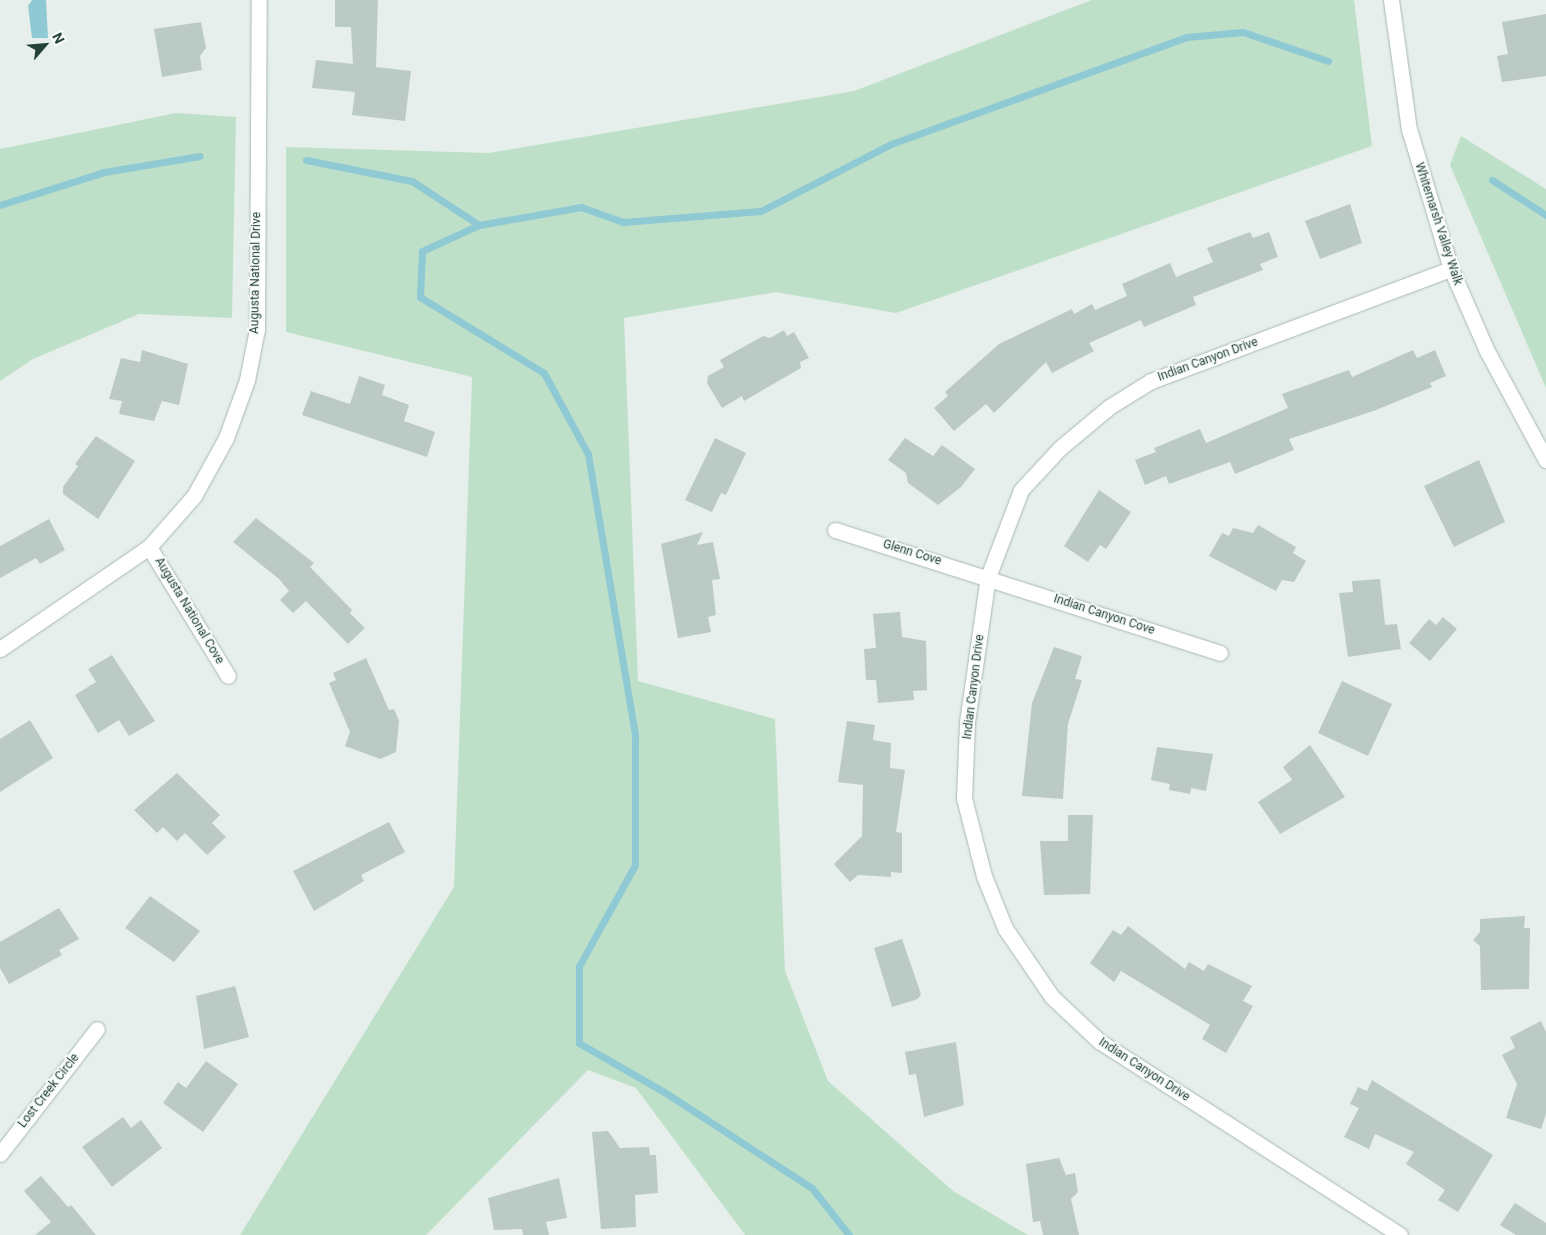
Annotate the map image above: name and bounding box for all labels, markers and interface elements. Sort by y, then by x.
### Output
north arrow [20,20,70,70]
text: N [49,30,68,46]
street label: Whitemarsh Valley Walk [1411,161,1465,287]
street label: Augusta National Drive [248,212,264,334]
street label: Indian Canyon Drive [1156,335,1260,385]
street label: Glenn Cove [881,537,943,569]
street label: Augusta National Cove [151,555,227,667]
street label: Indian Canyon Cove [1052,592,1156,638]
street label: Indian Canyon Drive [960,634,988,740]
street label: Indian Canyon Drive [1096,1035,1192,1105]
street label: Lost Creek Circle [16,1051,82,1131]

